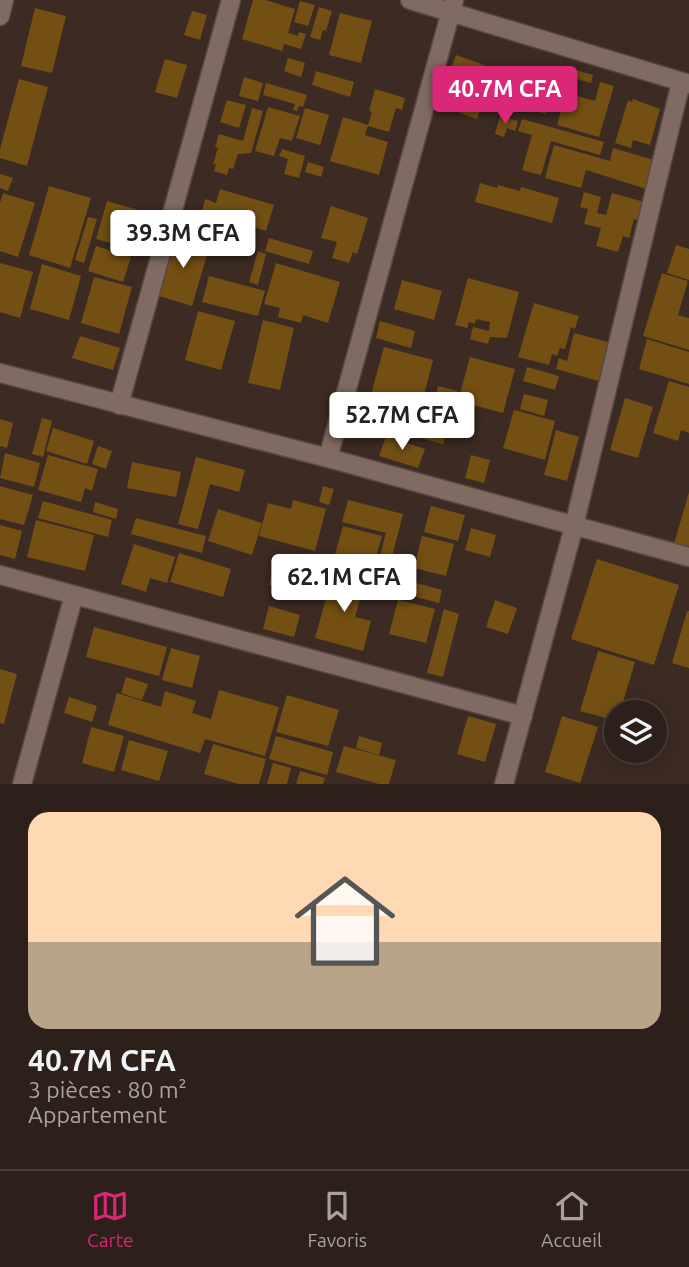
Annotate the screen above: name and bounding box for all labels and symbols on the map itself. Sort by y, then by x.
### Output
pin: 40.7M CFA [425,66,585,126]
pin: 39.3M CFA [103,210,263,270]
pin: 52.7M CFA [322,392,482,452]
pin: 62.1M CFA [264,554,424,614]

